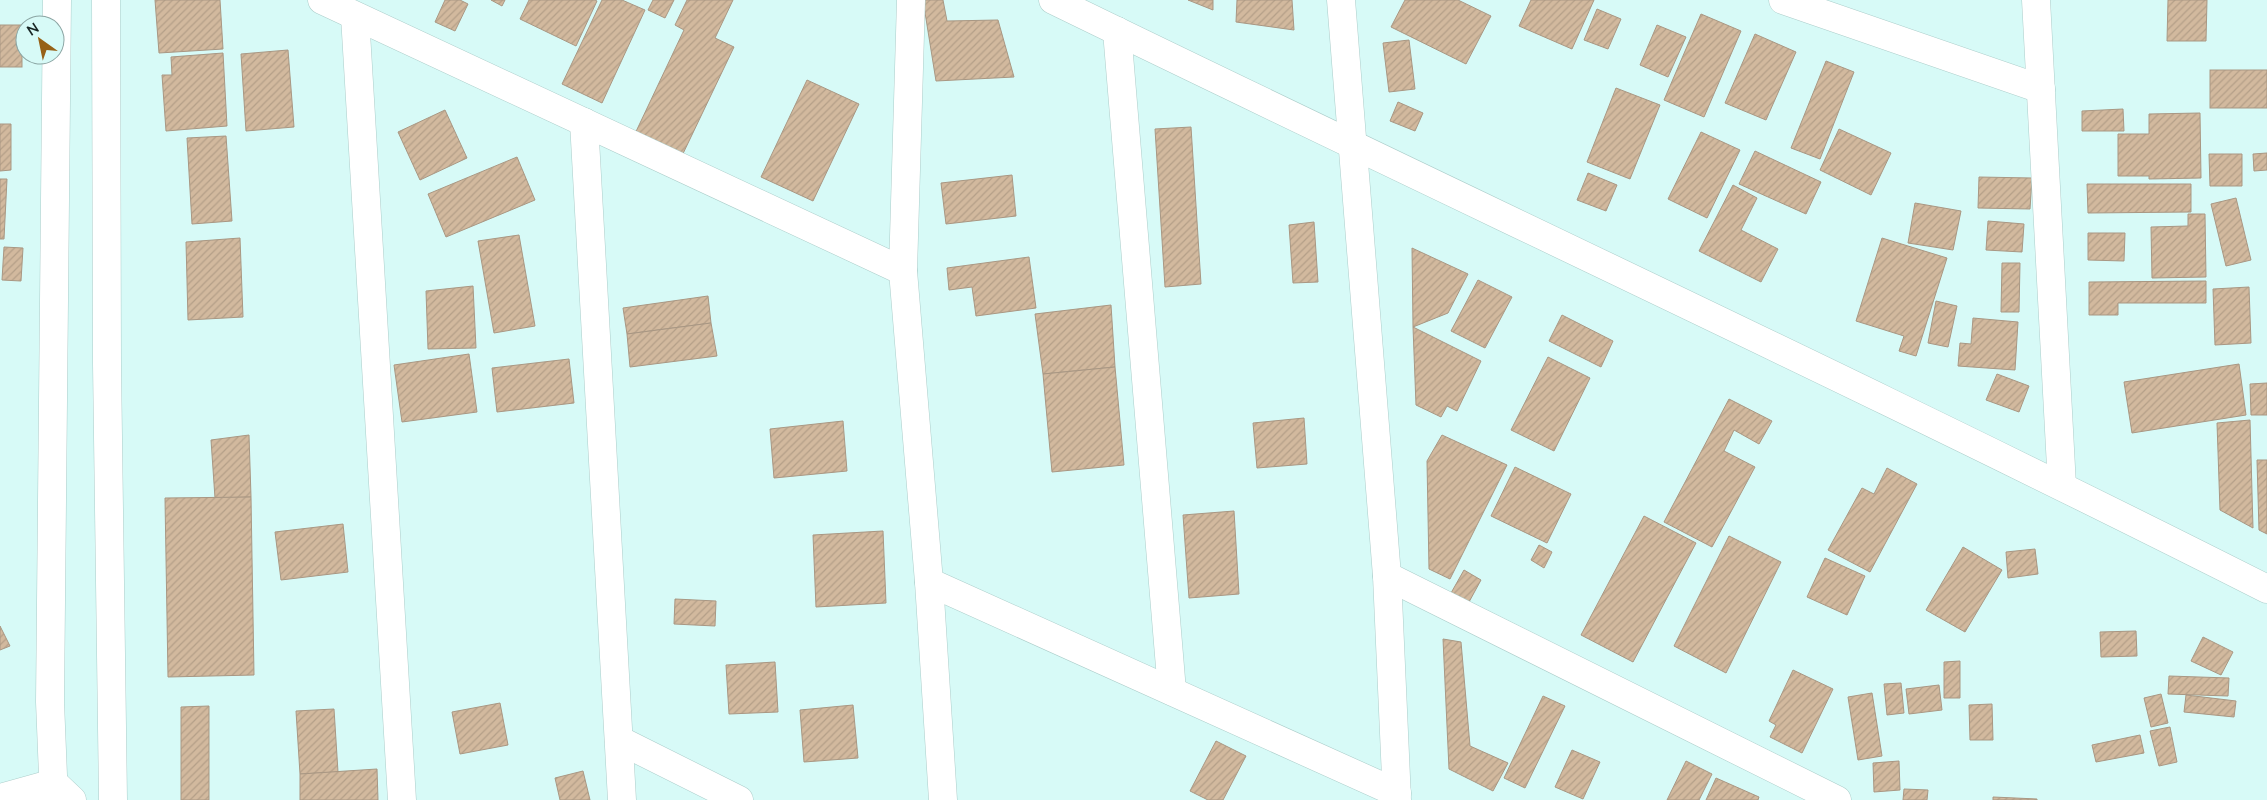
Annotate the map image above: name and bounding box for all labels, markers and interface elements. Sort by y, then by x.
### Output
north arrow [15,15,65,65]
text: N [23,19,42,39]

